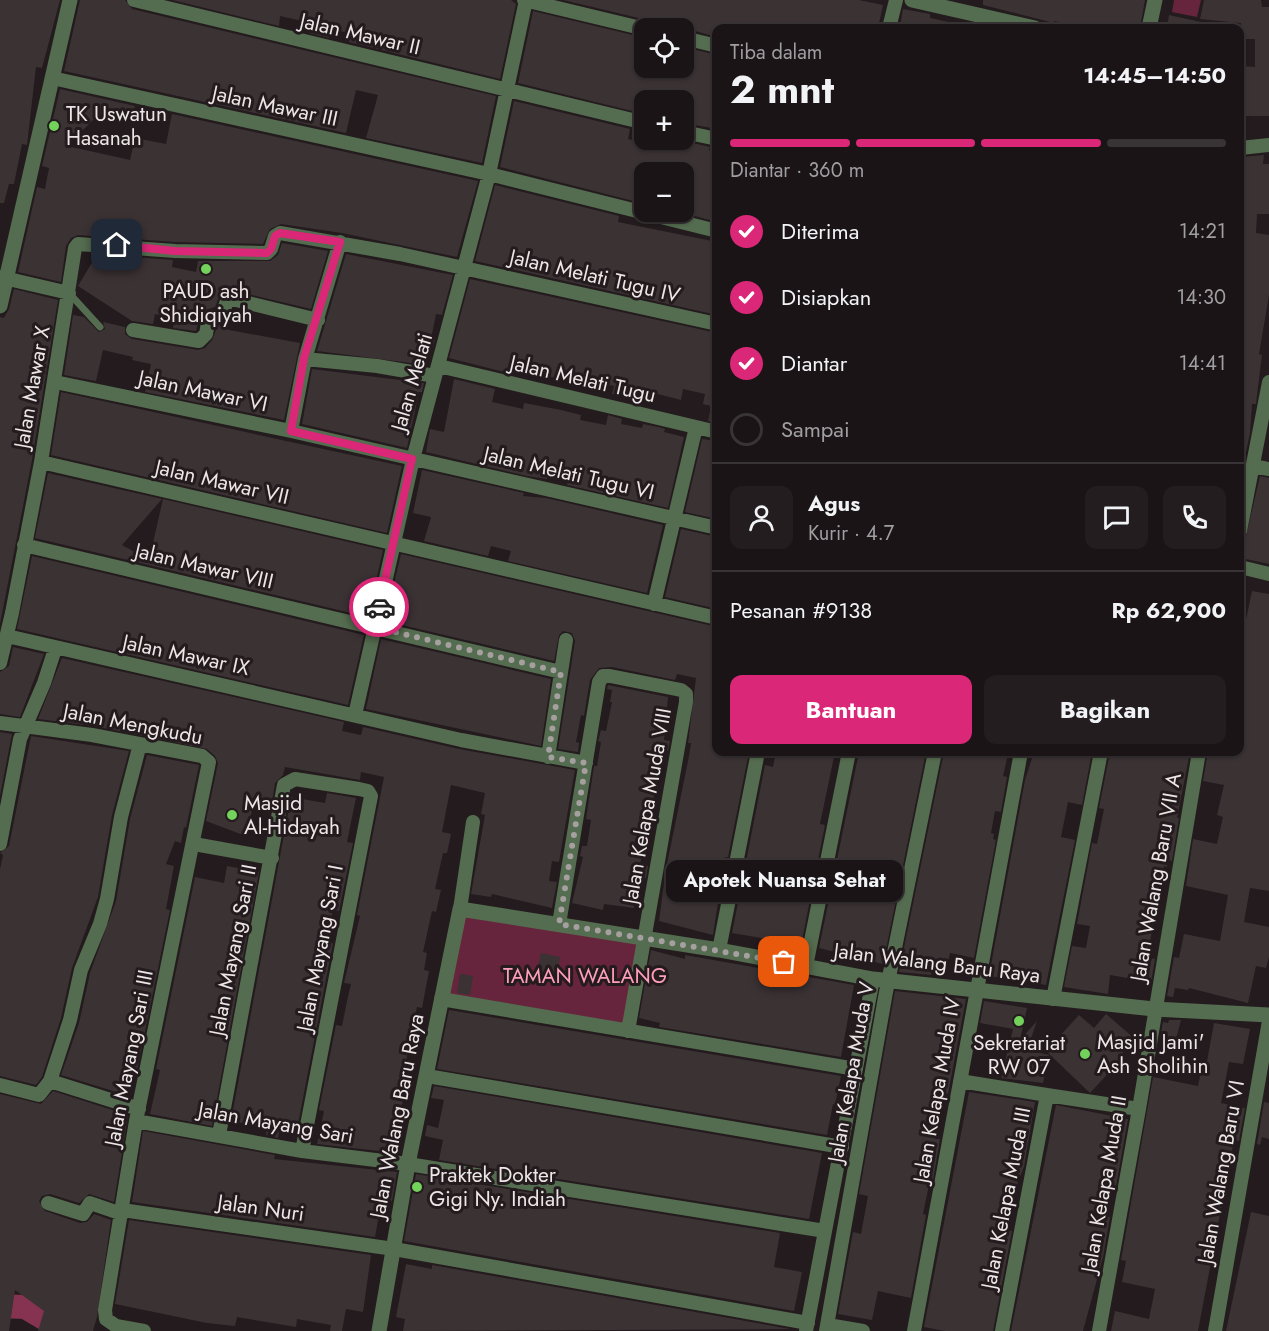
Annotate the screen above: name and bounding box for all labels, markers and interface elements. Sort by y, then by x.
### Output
street label: Jalan Mawar II [294,5,423,62]
map controls [634,18,694,222]
button: locate [634,18,694,78]
text: Tiba dalam [730,38,822,67]
text: 14:45–14:50 [1083,59,1226,91]
text: 2 mnt [730,61,834,118]
street label: Jalan Mawar III [206,77,341,134]
button: + [634,90,694,150]
place label: TK Uswatun Hasanah [66,99,167,153]
marker: TK Uswatun Hasanah [47,119,61,133]
text: Diantar · 360 m [730,156,864,185]
button: − [634,162,694,222]
icon: check [730,215,763,248]
text: Diterima [781,215,859,247]
text: 14:21 [1179,217,1226,246]
pin [91,219,142,270]
icon: home [100,228,133,261]
street label: Jalan Melati Tugu IV [504,241,683,310]
marker: PAUD ash Shidiqiyah [199,262,213,276]
place label: PAUD ash Shidiqiyah [159,276,253,330]
icon: check [730,281,763,314]
text: Disiapkan [781,281,871,313]
text: 14:30 [1176,283,1226,312]
street label: Jalan Mawar X [6,323,58,454]
street label: Jalan Melati [383,329,440,437]
street label: Jalan Melati Tugu [504,347,659,410]
icon: check [730,347,763,380]
text: Diantar [781,347,847,379]
text: 14:41 [1179,349,1226,378]
street label: Jalan Mawar VI [133,362,270,419]
text: Sampai [781,413,850,445]
street label: Jalan Melati Tugu VI [478,438,657,507]
street label: Jalan Mawar VII [149,451,292,512]
button: person [730,486,793,549]
button: chat [1085,486,1148,549]
button: phone [1163,486,1226,549]
text: Agus [808,487,860,519]
text: Kurir · 4.7 [808,519,894,548]
street label: Jalan Mawar VIII [129,535,276,597]
courier [349,577,409,637]
icon: car [363,591,396,624]
text: Pesanan #9138 [730,594,872,626]
text: Rp 62,900 [1111,594,1226,626]
street label: Jalan Mawar IX [117,626,253,683]
button: Bantuan [730,675,972,744]
button: Bagikan [984,675,1226,744]
street label: Jalan Mengkudu [58,695,205,752]
street label: Jalan Kelapa Muda VIII [614,706,679,909]
street label: Jalan Walang Baru VII A [1122,770,1189,986]
place label: Masjid Al-Hidayah [244,788,340,842]
marker: Masjid Al-Hidayah [225,808,239,822]
callout: Apotek Nuansa Sehat [666,860,902,902]
street label: Jalan Mayang Sari II [201,862,264,1041]
street label: Jalan Mayang Sari I [289,862,351,1037]
text: Apotek Nuansa Sehat [683,866,886,895]
street label: Jalan Walang Baru Raya [829,935,1042,991]
pin [758,936,809,987]
icon: bag [767,945,800,978]
park label: TAMAN WALANG [503,961,667,991]
street label: Jalan Mayang Sari III [97,967,161,1152]
street label: Jalan Kelapa Muda V [820,979,882,1168]
street label: Jalan Kelapa Muda IV [905,995,968,1188]
street label: Jalan Walang Baru Raya [362,1011,432,1224]
marker: Sekretariat RW 07 [1012,1014,1026,1028]
place label: Masjid Jami' Ash Sholihin [1097,1027,1208,1081]
place label: Sekretariat RW 07 [973,1028,1065,1082]
marker: Masjid Jami' Ash Sholihin [1078,1047,1092,1061]
street label: Jalan Walang Baru VI [1190,1078,1252,1269]
street label: Jalan Kelapa Muda II [1073,1093,1134,1278]
street label: Jalan Mayang Sari [193,1094,356,1151]
street label: Jalan Kelapa Muda III [973,1105,1038,1294]
place label: Praktek Dokter Gigi Ny. Indiah [429,1160,566,1214]
marker: Praktek Dokter Gigi Ny. Indiah [410,1180,424,1194]
street label: Jalan Nuri [213,1187,306,1229]

